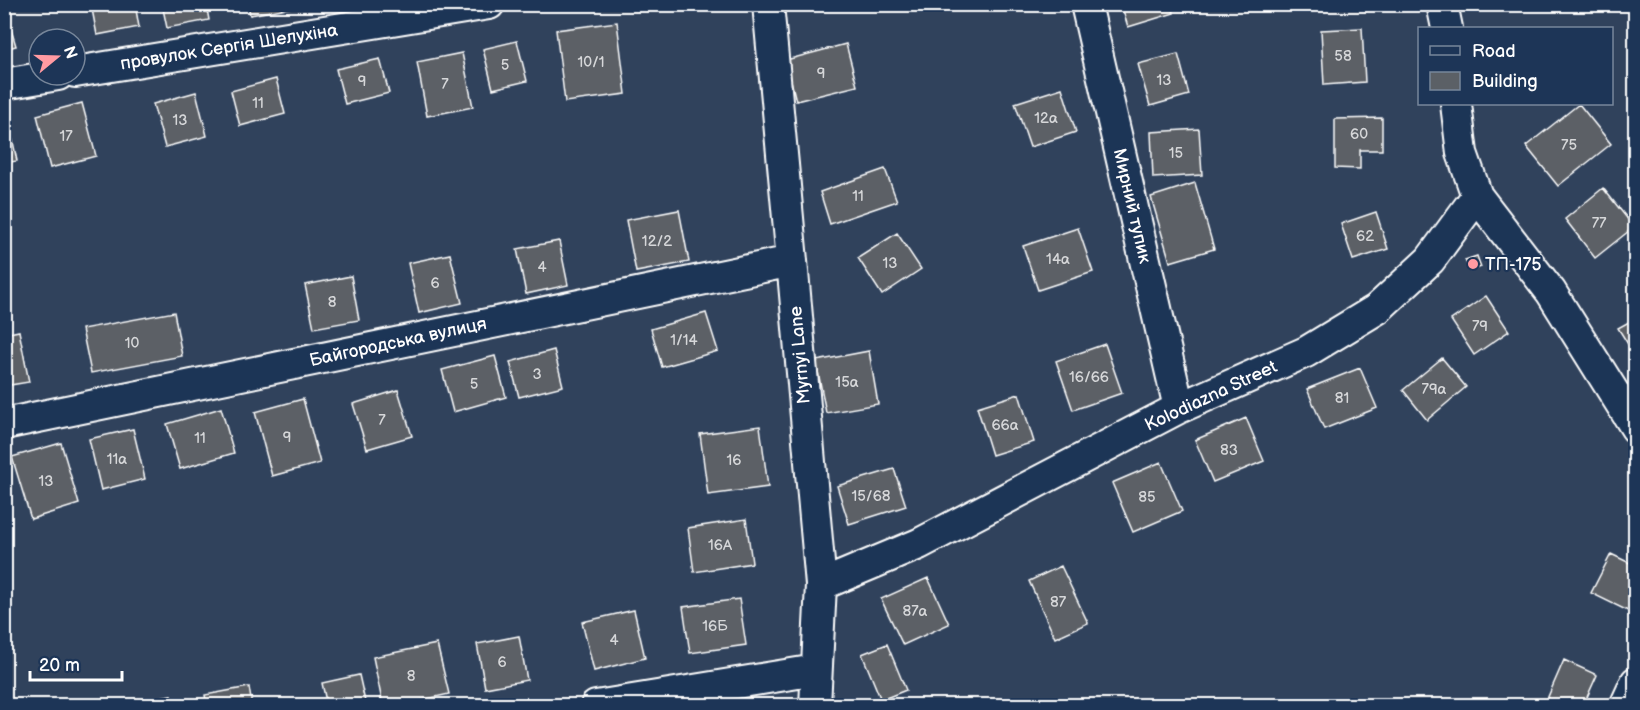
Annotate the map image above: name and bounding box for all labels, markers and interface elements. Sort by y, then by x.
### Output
street label: провулок Сергія Шелухіна [119,19,340,75]
north arrow [27,27,87,87]
legend [1418,27,1613,105]
text: Road [1472,41,1516,62]
text: N [59,44,81,61]
house number: 58 [1334,47,1352,66]
house number: 10/1 [577,53,605,72]
house number: 5 [501,56,509,75]
house number: 9 [817,64,825,83]
house number: 13 [1156,71,1172,90]
text: Building [1472,71,1538,92]
house number: 9 [358,72,366,91]
house number: 7 [441,75,449,94]
house number: 11 [252,94,264,113]
house number: 12а [1034,109,1058,128]
house number: 13 [172,111,188,130]
house number: 60 [1350,125,1368,144]
house number: 17 [59,127,73,146]
house number: 75 [1561,136,1577,155]
house number: 15 [1169,144,1183,163]
street label: Мирний тупик [1109,146,1156,266]
house number: 11 [852,187,864,206]
house number: 77 [1592,214,1607,233]
house number: 62 [1356,227,1374,246]
house number: 12/2 [642,232,672,251]
house number: 14а [1046,250,1070,269]
house number: 13 [882,254,898,273]
place label: ТП-175 [1485,254,1542,275]
marker: ТП-175 [1466,257,1480,271]
house number: 4 [537,258,547,277]
house number: 6 [430,274,440,293]
house number: 8 [328,293,337,312]
street label: Myrnyi Lane [785,305,815,405]
street label: Байгородська вулиця [308,313,488,371]
house number: 79 [1472,317,1488,336]
house number: 1/14 [670,331,698,350]
house number: 10 [125,334,139,353]
street label: Kolodiazna Street [1142,356,1281,436]
house number: 3 [532,365,542,384]
house number: 16/66 [1069,368,1109,387]
house number: 15а [835,373,859,392]
house number: 5 [470,375,478,394]
house number: 79а [1422,380,1447,399]
house number: 81 [1335,389,1349,408]
house number: 7 [378,411,386,430]
house number: 66а [991,416,1019,435]
house number: 9 [283,428,291,447]
house number: 11 [194,429,206,448]
house number: 83 [1220,441,1238,460]
house number: 11а [107,450,127,469]
house number: 16 [727,451,741,470]
house number: 13 [38,472,54,491]
house number: 15/68 [851,487,891,506]
house number: 85 [1138,488,1156,507]
house number: 16А [708,536,733,555]
house number: 87 [1050,593,1067,612]
house number: 87а [903,602,928,621]
house number: 16Б [702,617,728,636]
house number: 4 [609,631,619,650]
scale bar [30,644,122,682]
house number: 6 [497,653,507,672]
text: 20 m [39,655,80,676]
house number: 8 [407,667,416,686]

